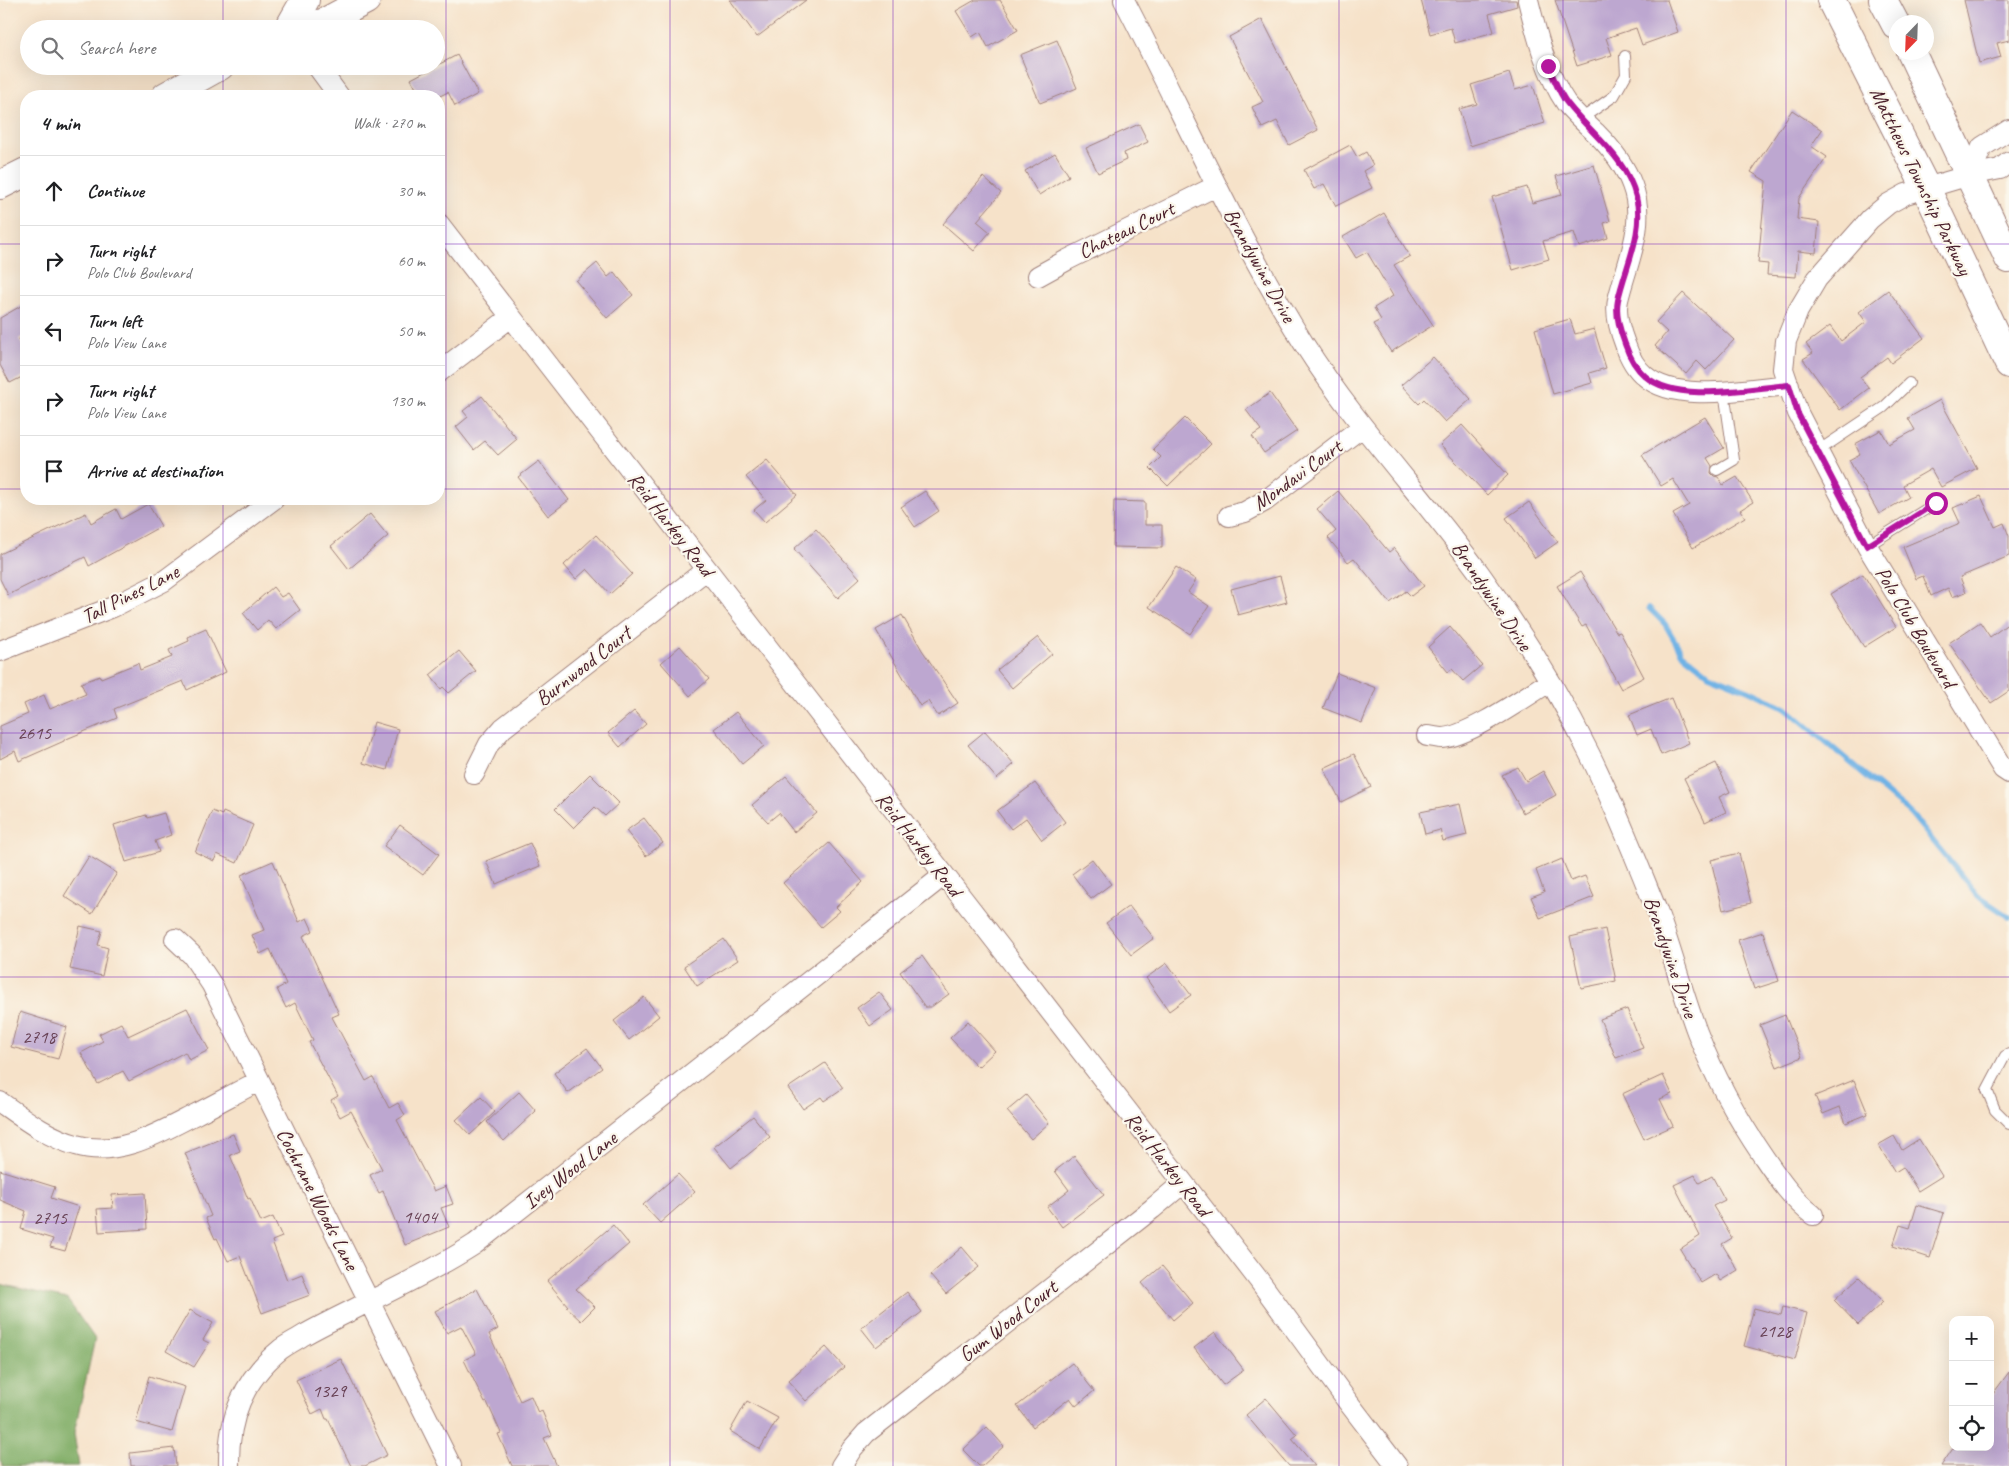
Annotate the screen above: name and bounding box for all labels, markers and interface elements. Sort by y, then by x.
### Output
north arrow [1889,15,1934,60]
search box [20,20,445,75]
icon: search [38,34,66,62]
text: Search here [78,36,155,60]
route end [1537,55,1560,78]
street label: Matthews Township Parkway [1864,83,1979,281]
text: 4 min [40,110,80,136]
text: Walk · 270 m [353,113,425,133]
icon: ahead [40,177,68,205]
text: Continue [87,179,144,203]
text: 30 m [398,181,425,201]
street label: Chateau Court [1074,195,1180,264]
street label: Brandywine Drive [1218,203,1303,328]
text: Turn right [87,239,154,263]
icon: right [40,247,68,275]
text: 60 m [398,251,425,271]
text: Polo Club Boulevard [87,263,191,283]
text: Turn left [87,309,142,333]
icon: left [40,317,68,345]
text: 50 m [398,321,425,341]
text: Polo View Lane [87,333,166,353]
text: Turn right [87,379,154,403]
icon: right [40,387,68,415]
text: 130 m [391,391,425,411]
text: Polo View Lane [87,403,166,423]
street label: Mondavi Court [1247,433,1348,516]
icon: arrive [40,457,68,485]
text: Arrive at destination [87,459,223,483]
street label: Reid Harkey Road [622,467,722,584]
route start [1925,492,1948,515]
street label: Brandywine Drive [1446,536,1539,657]
street label: Tall Pines Lane [77,558,184,630]
street label: Polo Club Boulevard [1870,562,1964,695]
street label: Burnwood Court [530,619,638,711]
house number: 2615 [17,721,53,745]
street label: Reid Harkey Road [870,787,970,904]
street label: Brandywine Drive [1638,893,1704,1022]
house number: 2718 [22,1025,59,1049]
street label: Reid Harkey Road [1119,1107,1219,1224]
street label: Cochrane Woods Lane [271,1124,366,1276]
street label: Ivey Wood Lane [518,1125,623,1215]
house number: 1404 [403,1205,440,1229]
house number: 2715 [33,1206,69,1230]
street label: Gum Wood Court [954,1273,1064,1368]
map controls [1949,1316,1994,1451]
button: + [1949,1316,1994,1361]
house number: 2128 [1758,1319,1795,1343]
button: − [1949,1361,1994,1406]
house number: 1329 [312,1379,348,1403]
button: locate [1949,1406,1994,1451]

